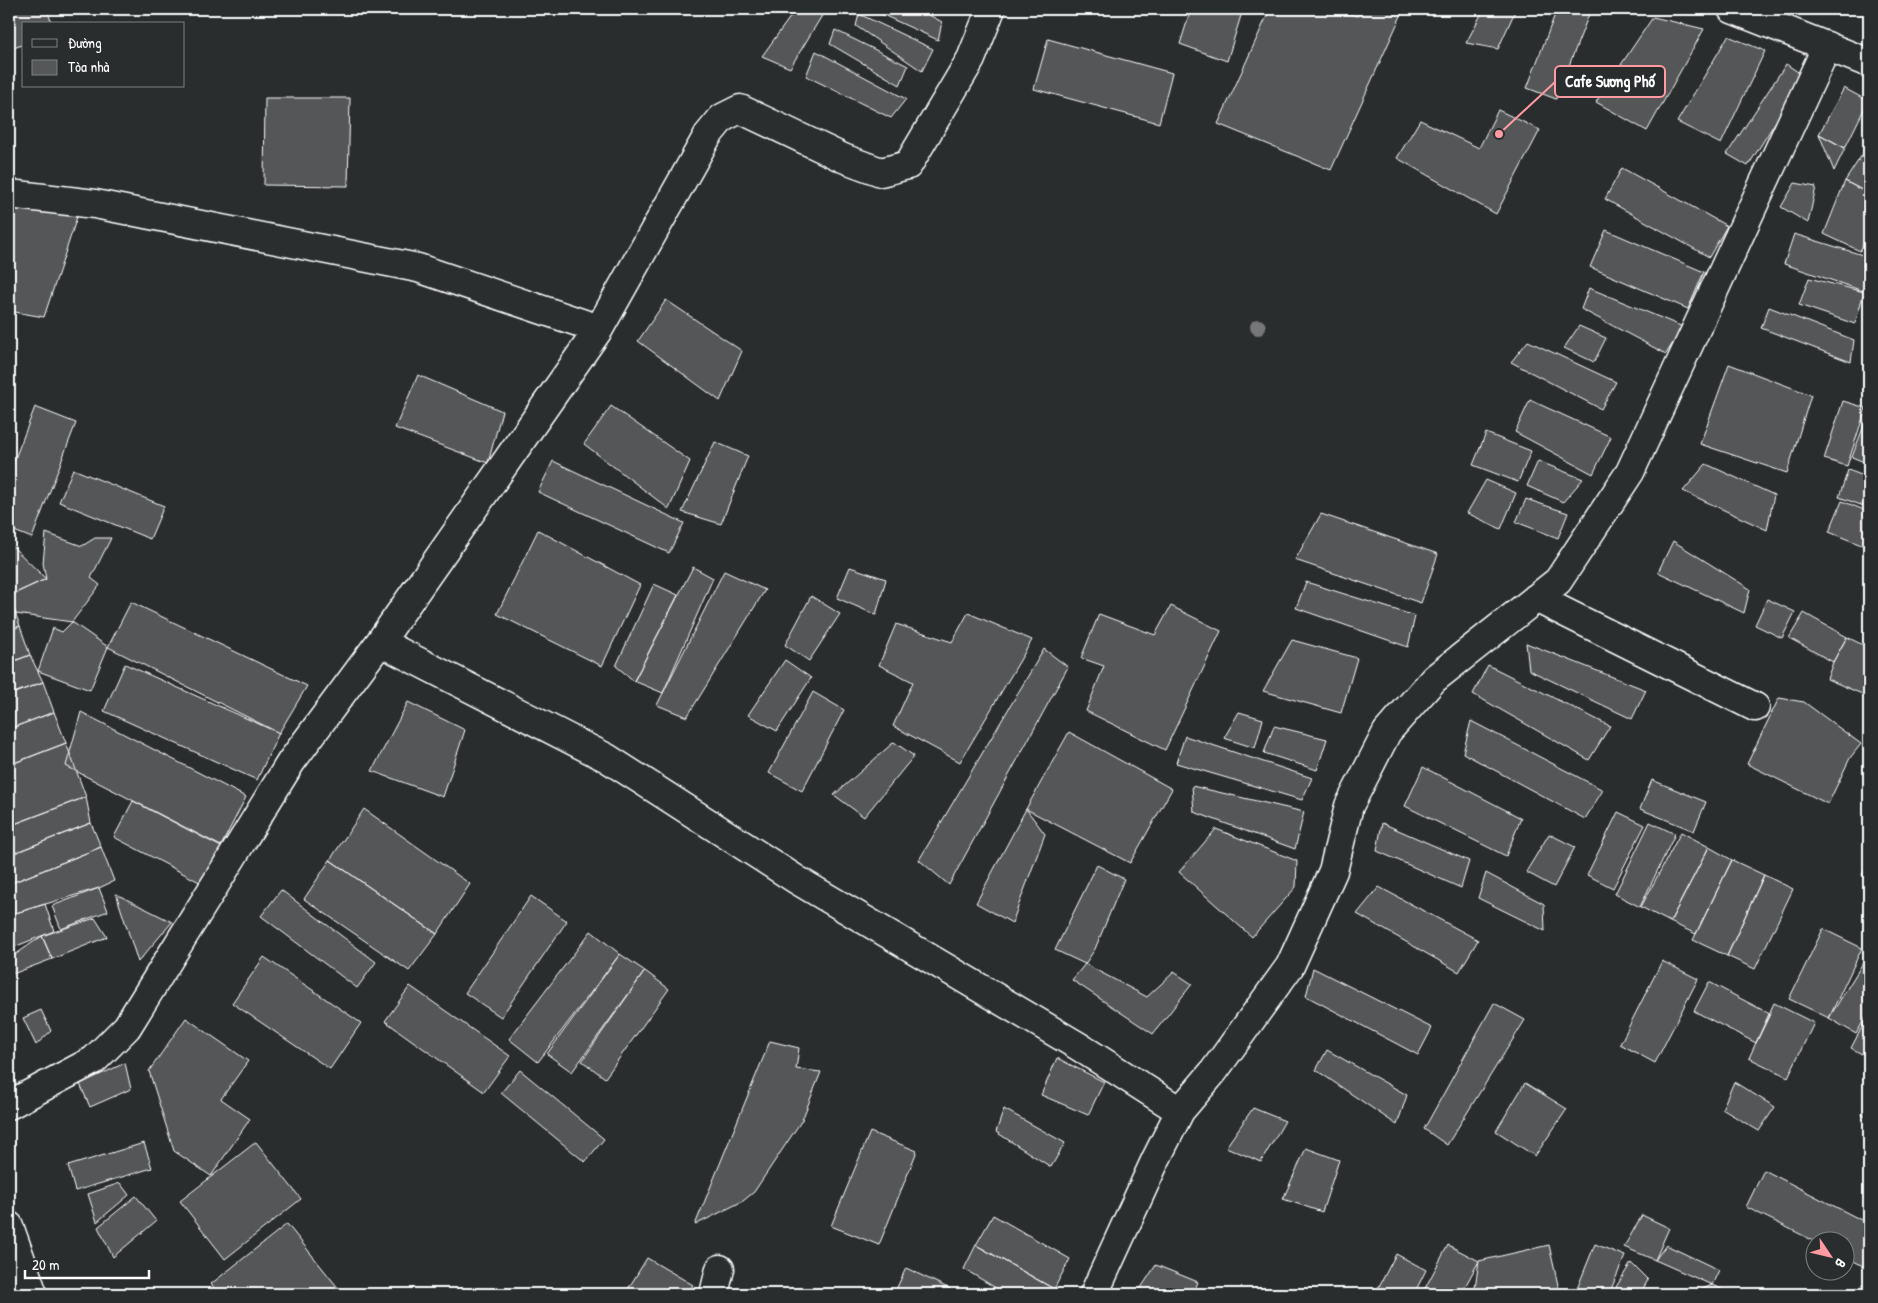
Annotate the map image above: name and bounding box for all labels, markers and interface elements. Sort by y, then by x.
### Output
legend [22,22,185,88]
text: Đường [68,32,102,53]
text: Tòa nhà [68,56,109,77]
callout: Cafe Sương Phố [1555,66,1665,97]
text: Cafe Sương Phố [1565,70,1657,93]
north arrow [1806,1230,1856,1280]
scale bar [25,1248,149,1280]
text: 20 m [32,1254,59,1275]
text: B [1831,1255,1851,1272]

